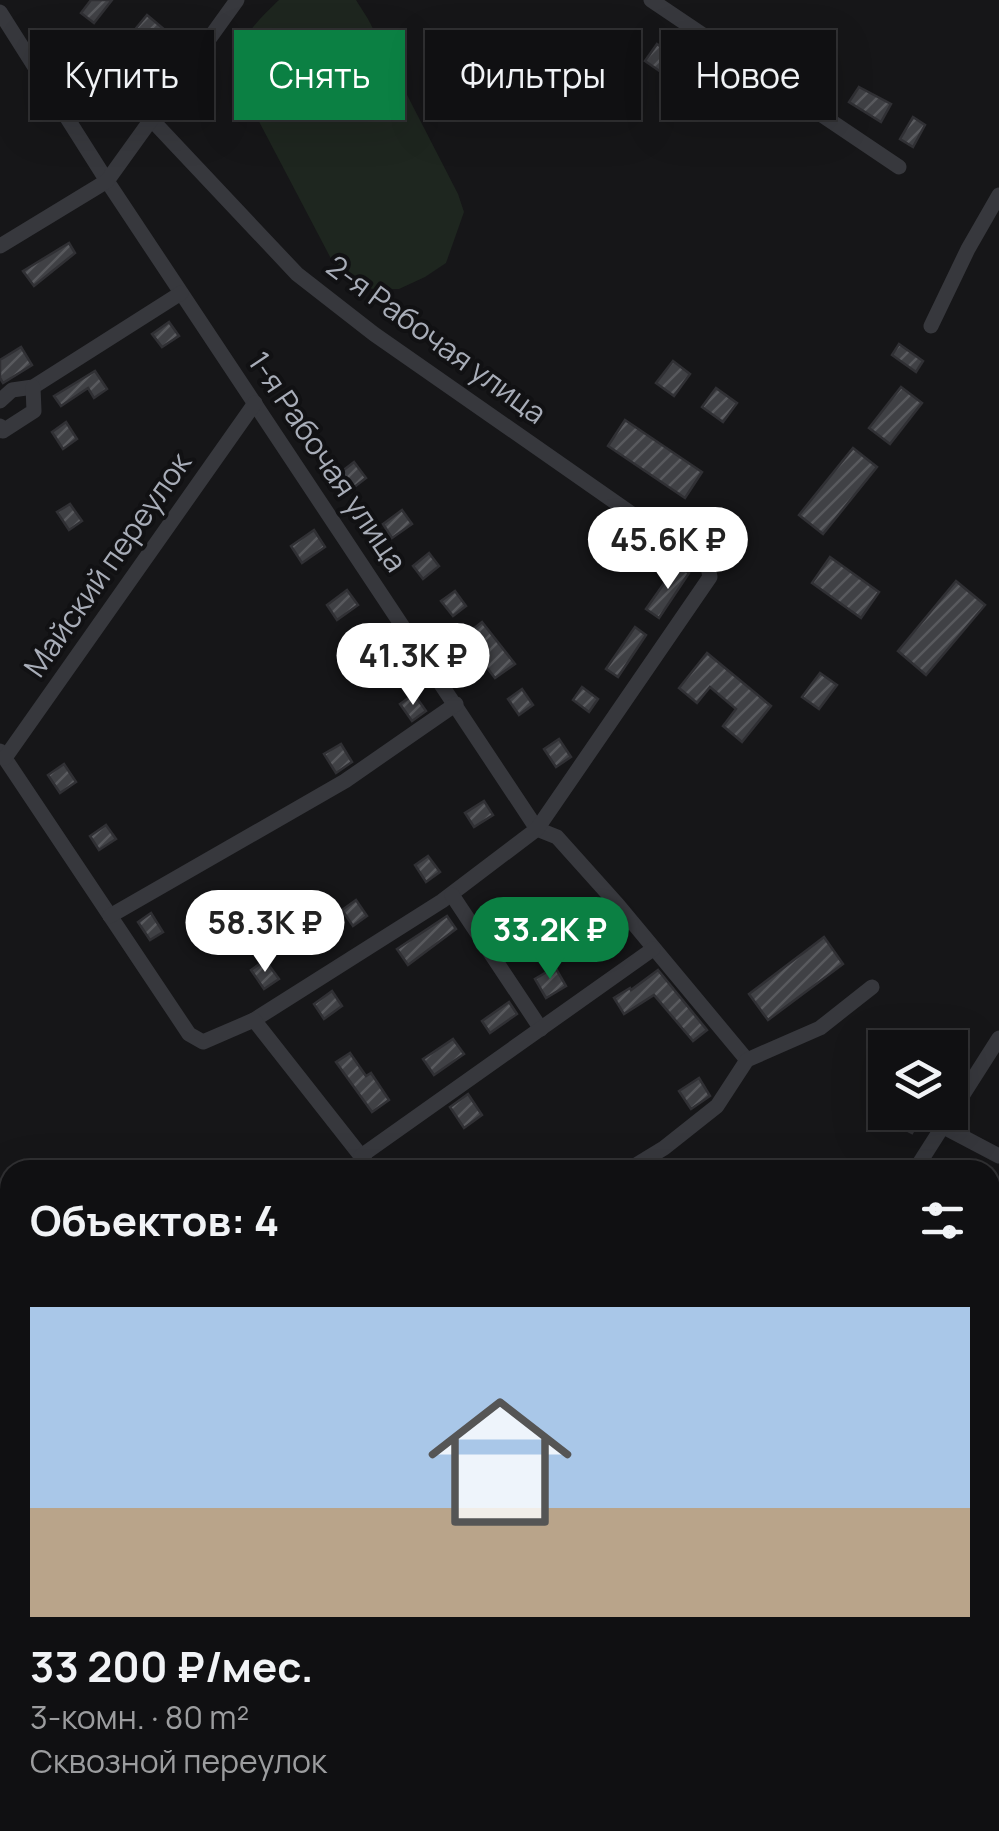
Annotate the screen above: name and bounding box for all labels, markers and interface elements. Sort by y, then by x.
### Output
chip: Купить [30,30,214,120]
chip: Снять [234,30,405,120]
chip: Фильтры [425,30,641,120]
chip: Новое [661,30,836,120]
street label: 2-я Рабочая улица [319,245,555,433]
street label: 1-я Рабочая улица [239,343,417,579]
street label: Майский переулок [14,443,200,685]
pin: 45.6K ₽ [576,507,760,592]
text: 45.6K ₽ [610,517,726,561]
pin: 41.3K ₽ [321,623,505,708]
text: 41.3K ₽ [359,633,467,677]
pin: 58.3K ₽ [173,890,357,975]
pin: 33.2K ₽ [458,897,642,982]
text: 58.3K ₽ [207,900,323,944]
text: 33.2K ₽ [493,907,607,951]
map controls [868,1030,968,1130]
button: layers [868,1030,968,1130]
text: Объектов: 4 [30,1191,279,1249]
icon: filters [915,1193,970,1248]
icon: home [410,1372,590,1552]
text: 33 200 ₽/мес. [30,1637,313,1695]
text: 3-комн. · 80 m² [30,1695,249,1739]
text: Сквозной переулок [30,1739,327,1783]

